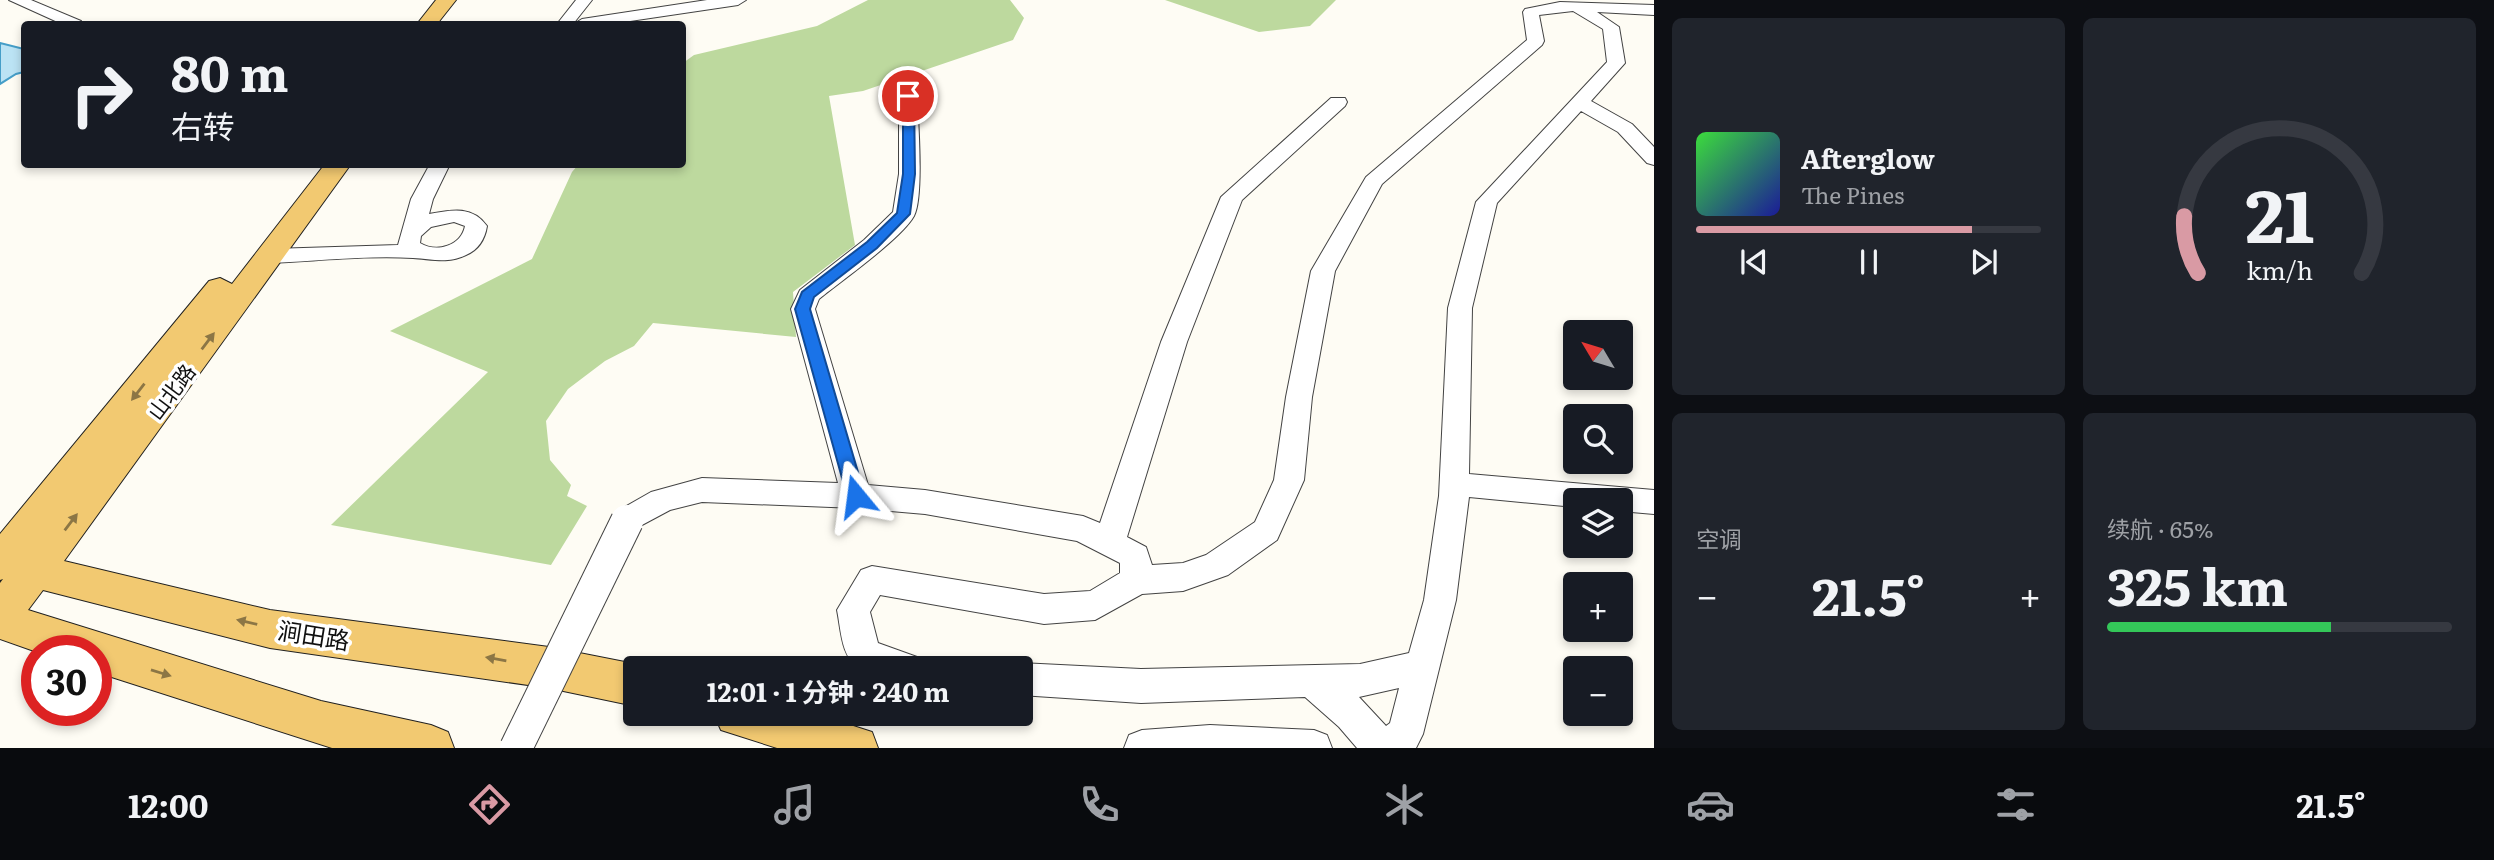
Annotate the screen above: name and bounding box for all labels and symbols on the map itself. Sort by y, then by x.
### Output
pin [878,66,938,126]
north arrow [1563,320,1633,390]
one-way arrow [201,331,215,350]
street label: 山北路 [139,357,201,425]
one-way arrow [132,383,146,401]
position arrow [819,459,893,533]
one-way arrow [63,513,77,531]
street label: 涧田路 [276,611,352,657]
one-way arrow [236,617,258,628]
speed limit sign: 30 [21,635,112,726]
one-way arrow [485,653,507,664]
one-way arrow [151,668,172,678]

